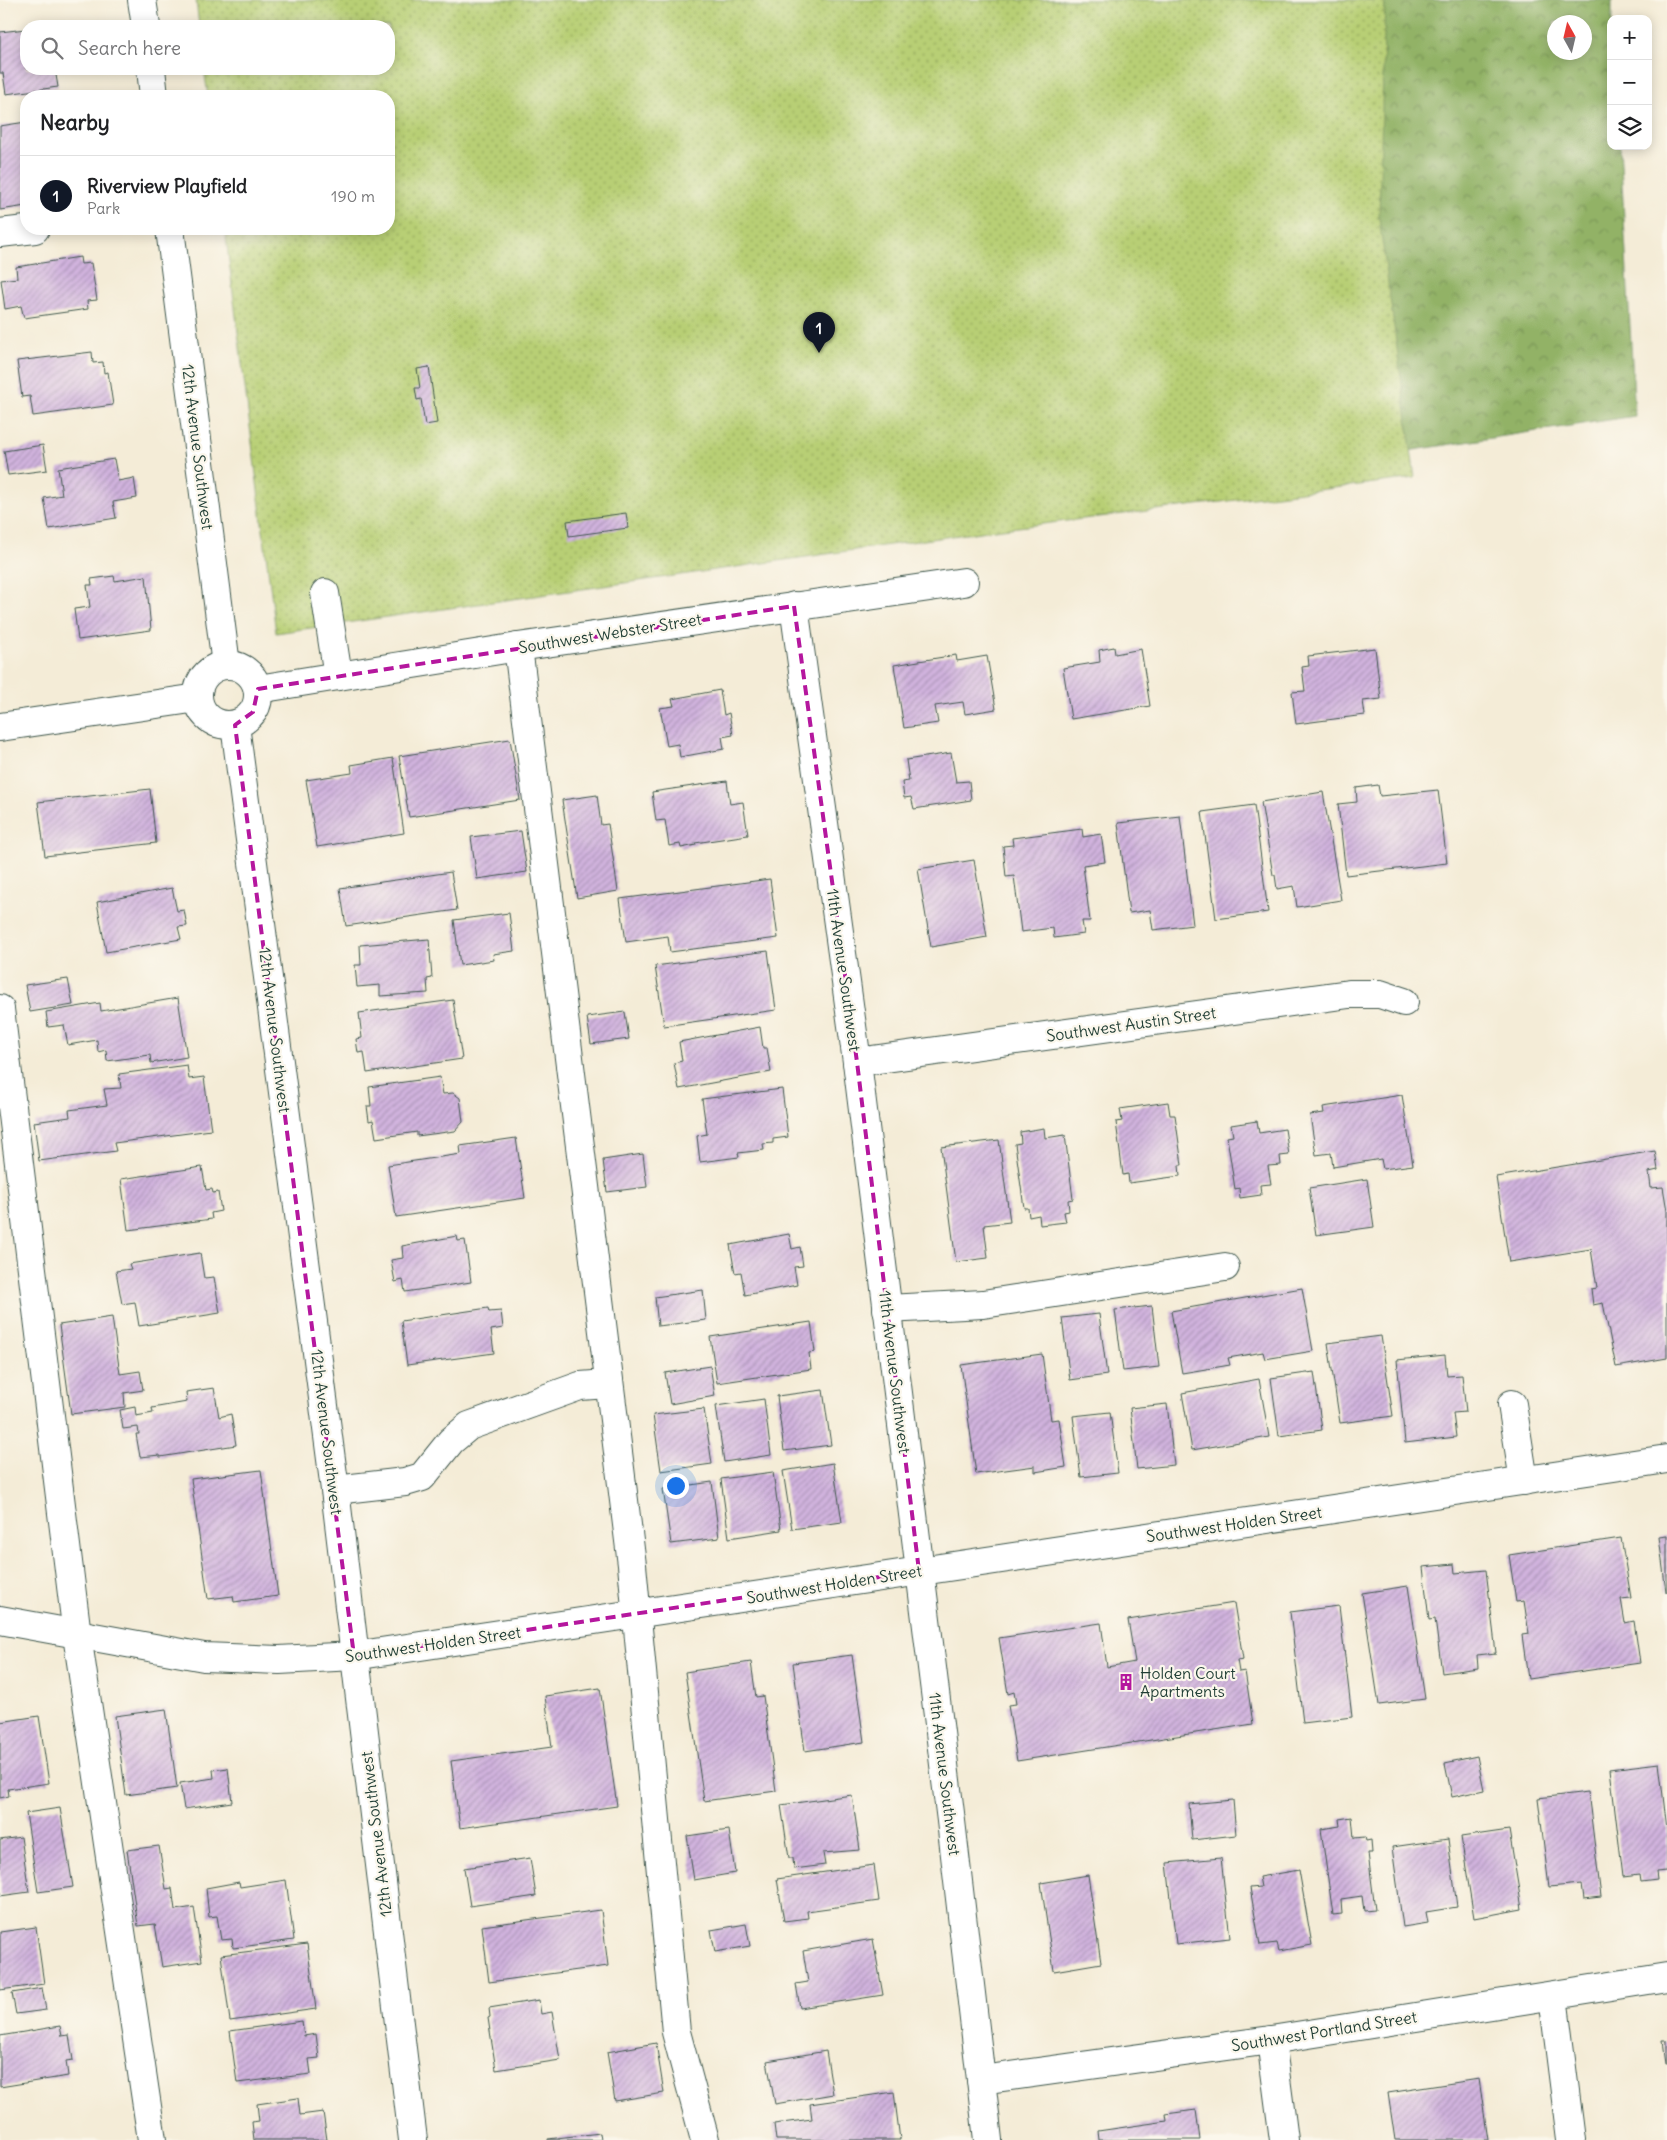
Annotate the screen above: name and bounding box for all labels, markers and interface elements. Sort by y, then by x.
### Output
north arrow [1547,15,1592,60]
map controls [1607,15,1652,150]
button: + [1607,15,1652,60]
search box [20,20,395,75]
icon: search [38,34,66,62]
text: Search here [78,36,181,60]
button: − [1607,60,1652,105]
button: layers [1607,105,1652,150]
text: Nearby [40,109,110,136]
text: Riverview Playfield [87,174,247,198]
text: 1 [53,186,59,206]
text: 190 m [331,186,375,206]
text: Park [87,198,120,218]
pin: 1 [803,312,835,353]
street label: 12th Avenue Southwest [178,363,218,532]
street label: Southwest Webster Street [517,609,704,657]
street label: 11th Avenue Southwest [823,887,865,1053]
street label: 12th Avenue Southwest [255,946,295,1115]
street label: Southwest Austin Street [1045,1002,1218,1046]
street label: 11th Avenue Southwest [875,1289,915,1455]
street label: 12th Avenue Southwest [307,1348,347,1517]
your location [663,1473,689,1499]
street label: Southwest Holden Street [1145,1502,1324,1546]
street label: Southwest Holden Street [745,1560,924,1608]
street label: Southwest Holden Street [344,1622,523,1666]
place label: Holden Court Apartments [1140,1663,1236,1701]
building icon: Holden Court Apartments [1116,1672,1136,1692]
street label: 11th Avenue Southwest [925,1691,965,1857]
street label: 12th Avenue Southwest [356,1749,396,1918]
street label: Southwest Portland Street [1230,2006,1419,2056]

